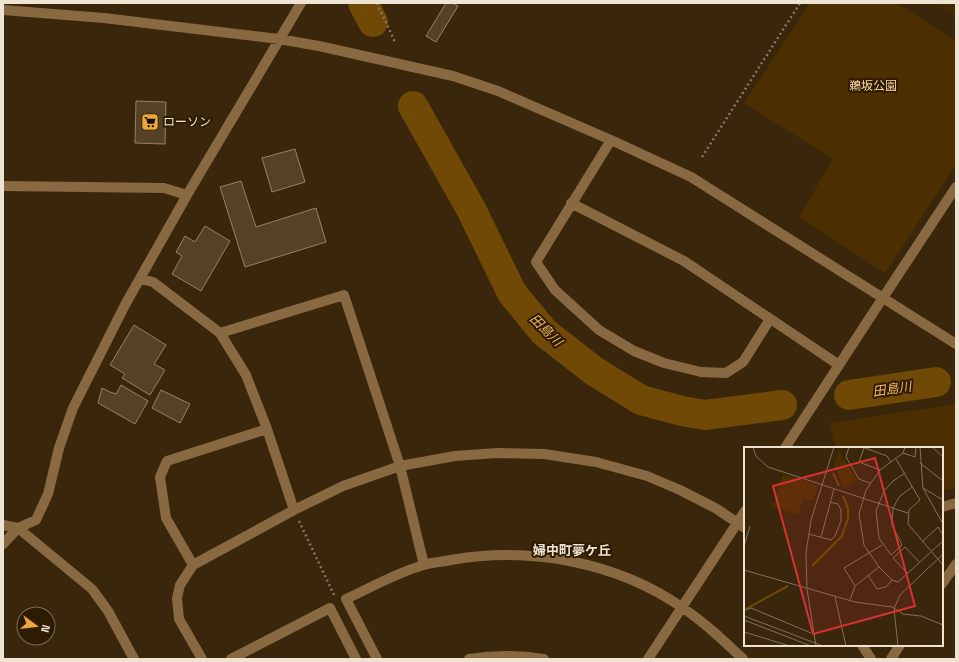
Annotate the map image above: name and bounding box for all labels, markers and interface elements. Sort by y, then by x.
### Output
park label: 鵜坂公園 [849,78,897,94]
supermarket icon: ローソン [140,112,160,132]
place label: ローソン [163,114,211,130]
water label: 田島川 [526,310,567,351]
water label: 田島川 [871,378,914,400]
inset map [744,447,943,646]
district label: 婦中町夢ケ丘 [533,542,611,559]
north arrow [16,606,56,646]
text: N [38,623,53,634]

